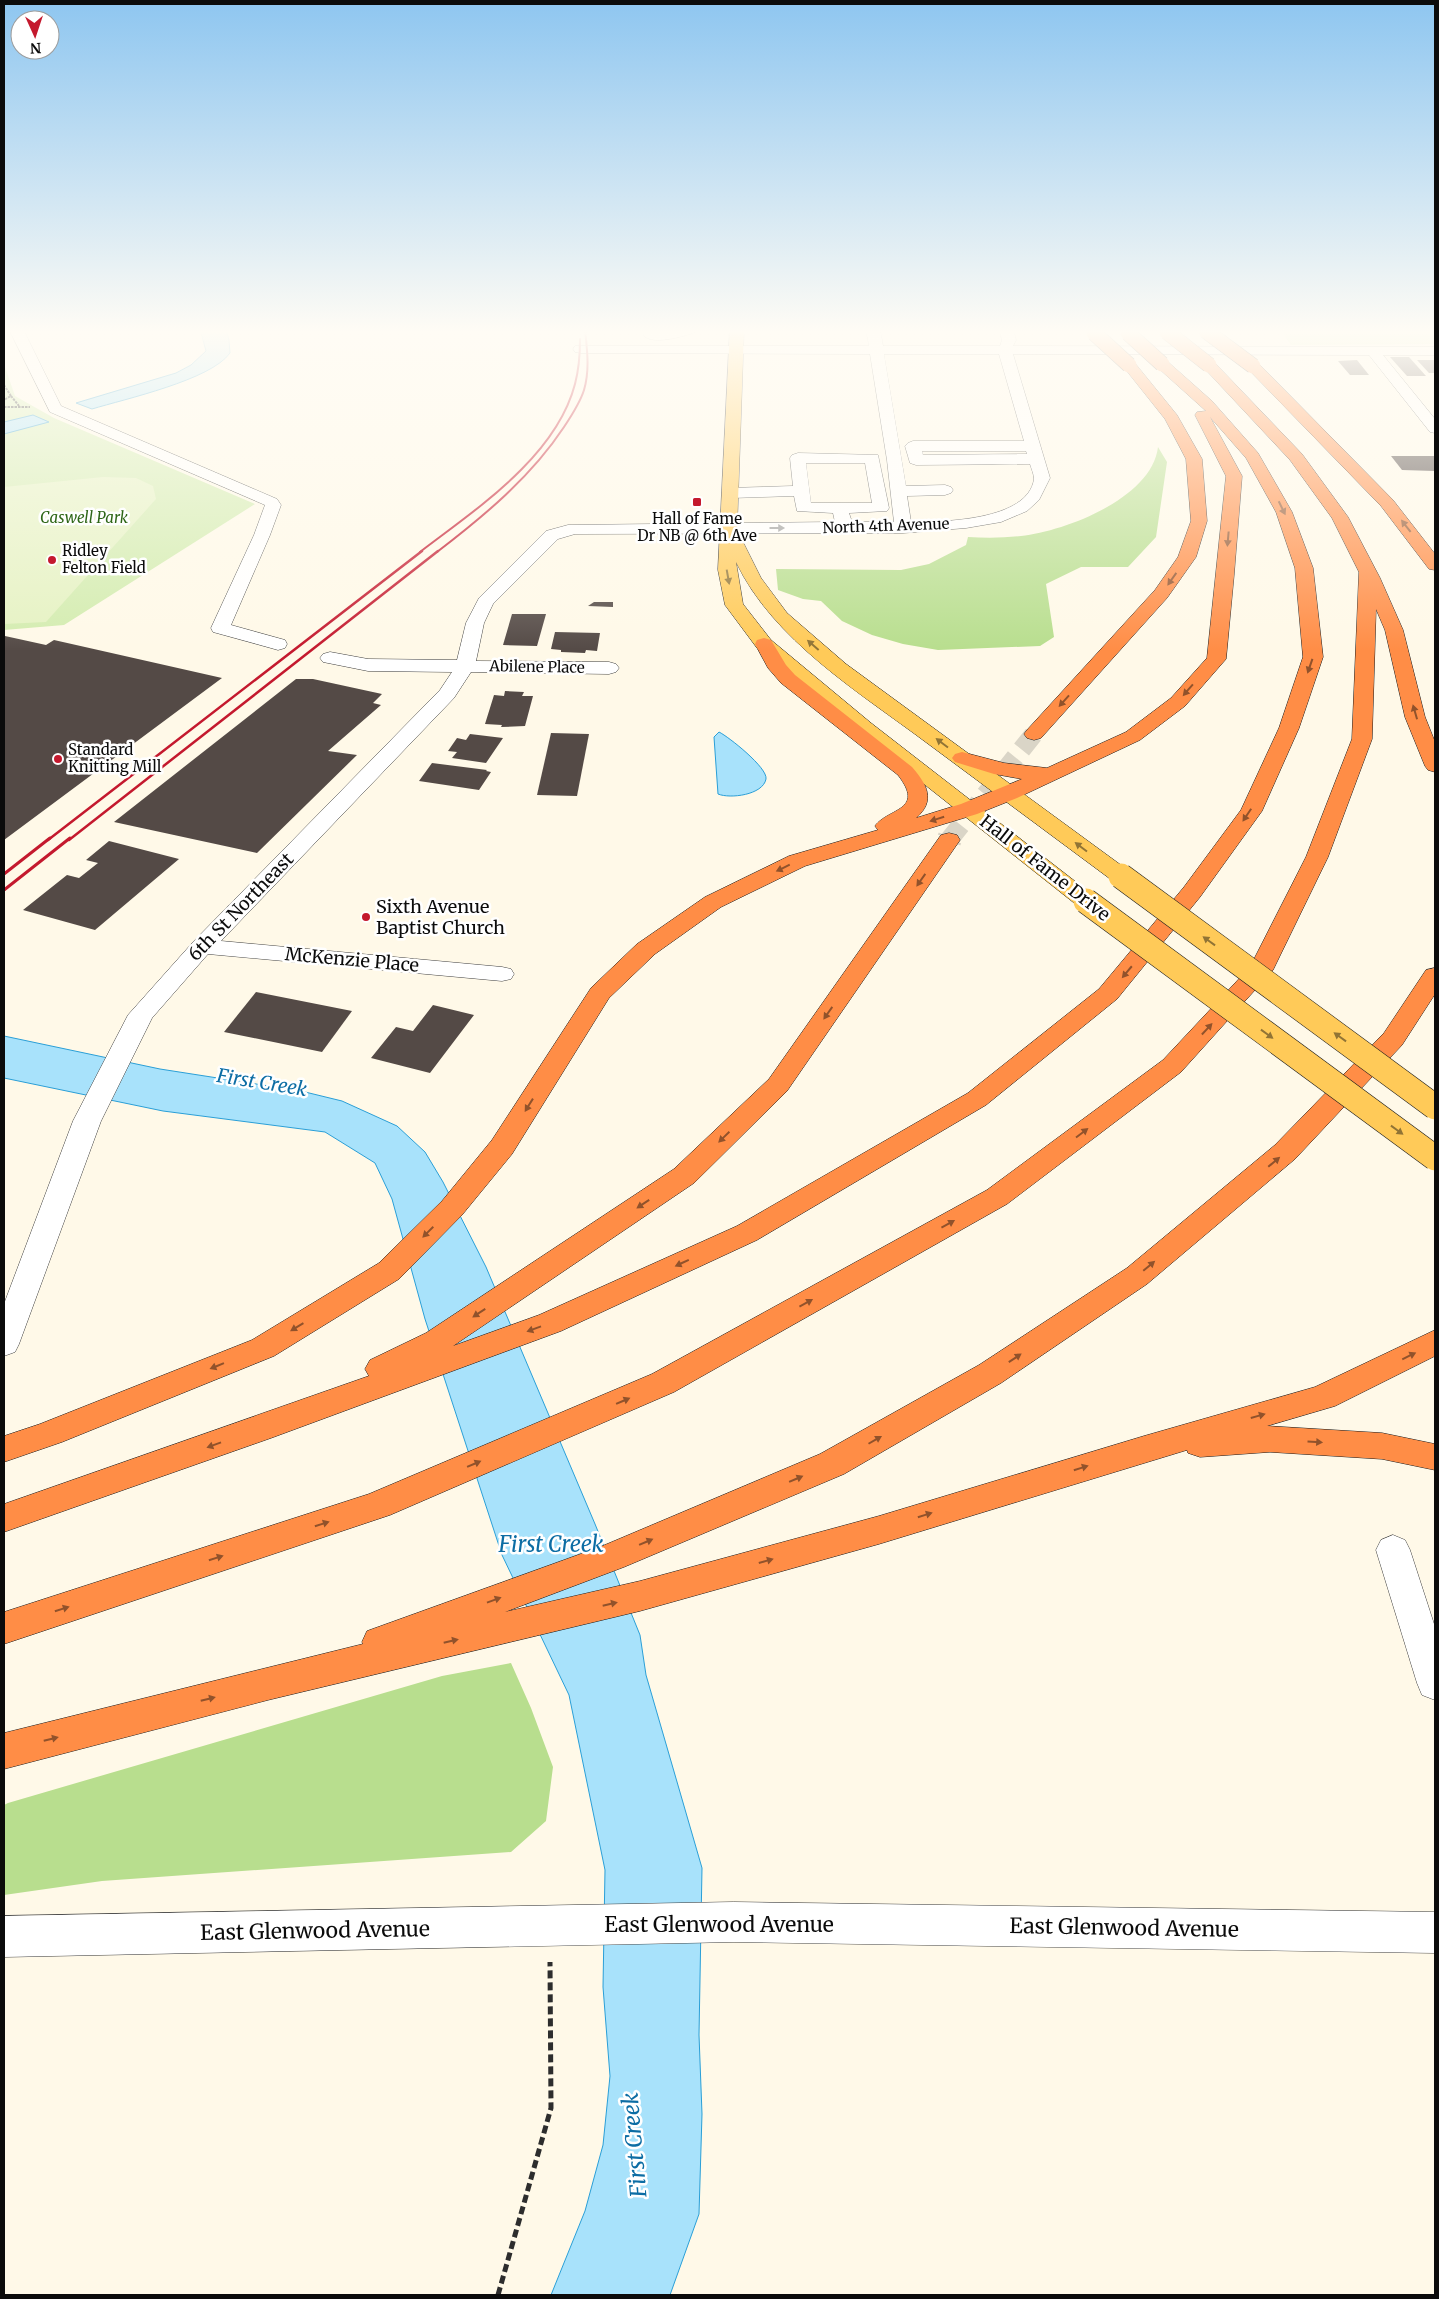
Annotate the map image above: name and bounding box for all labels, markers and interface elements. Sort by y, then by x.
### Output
north arrow [10,10,60,60]
text: N [30,39,42,57]
marker: Hall of Fame Dr NB @ 6th Ave [691,496,703,508]
one-way arrow [1278,501,1286,516]
park label: Caswell Park [40,508,129,527]
place label: Hall of Fame Dr NB @ 6th Ave [637,509,757,545]
street label: North 4th Avenue [822,514,950,537]
one-way arrow [1400,520,1411,533]
one-way arrow [769,524,785,532]
one-way arrow [1224,531,1232,547]
place label: Ridley Felton Field [62,541,146,577]
marker: Ridley Felton Field [46,554,58,566]
one-way arrow [725,569,733,585]
one-way arrow [1167,572,1177,586]
one-way arrow [806,639,819,650]
street label: Abilene Place [488,656,585,677]
one-way arrow [1306,659,1314,674]
one-way arrow [1182,684,1194,696]
one-way arrow [1059,694,1070,707]
one-way arrow [1410,705,1418,720]
one-way arrow [936,738,949,749]
place label: Standard Knitting Mill [68,740,162,776]
marker: Standard Knitting Mill [52,753,64,765]
one-way arrow [1242,809,1252,822]
street label: Hall of Fame Drive [976,810,1115,926]
one-way arrow [929,815,944,823]
one-way arrow [1074,842,1088,852]
street label: 6th St Northeast [183,848,298,966]
one-way arrow [775,864,790,873]
one-way arrow [916,873,926,887]
place label: Sixth Avenue Baptist Church [376,895,505,939]
marker: Sixth Avenue Baptist Church [360,911,372,923]
one-way arrow [1203,935,1216,946]
street label: McKenzie Place [284,942,420,977]
one-way arrow [1121,965,1132,978]
one-way arrow [823,1007,833,1020]
one-way arrow [1201,1023,1213,1035]
one-way arrow [1260,1028,1273,1038]
one-way arrow [1333,1032,1347,1042]
water label: First Creek [214,1063,309,1101]
one-way arrow [524,1099,533,1112]
one-way arrow [1390,1125,1404,1135]
one-way arrow [1075,1127,1088,1138]
one-way arrow [718,1131,730,1143]
one-way arrow [1267,1156,1280,1167]
one-way arrow [637,1199,650,1208]
one-way arrow [942,1219,955,1228]
one-way arrow [422,1226,434,1238]
one-way arrow [675,1259,689,1267]
one-way arrow [1143,1261,1155,1272]
one-way arrow [800,1299,813,1308]
one-way arrow [472,1308,486,1318]
one-way arrow [291,1322,304,1331]
one-way arrow [526,1325,541,1333]
one-way arrow [1402,1352,1416,1360]
one-way arrow [1008,1353,1022,1363]
one-way arrow [209,1362,224,1370]
one-way arrow [616,1396,630,1404]
one-way arrow [1251,1411,1266,1419]
one-way arrow [867,1436,882,1444]
one-way arrow [1307,1438,1323,1446]
one-way arrow [207,1442,222,1450]
one-way arrow [467,1460,481,1468]
one-way arrow [1073,1463,1088,1471]
one-way arrow [789,1475,803,1483]
one-way arrow [918,1511,933,1519]
one-way arrow [315,1519,330,1527]
water label: First Creek [497,1530,604,1558]
one-way arrow [639,1538,653,1546]
one-way arrow [209,1554,224,1562]
one-way arrow [759,1557,774,1565]
one-way arrow [487,1596,502,1604]
one-way arrow [602,1600,617,1608]
one-way arrow [55,1604,70,1612]
one-way arrow [444,1636,460,1644]
one-way arrow [201,1694,216,1702]
one-way arrow [43,1735,58,1743]
street label: East Glenwood Avenue [604,1911,834,1938]
street label: East Glenwood Avenue [1009,1912,1239,1943]
street label: East Glenwood Avenue [200,1915,430,1946]
water label: First Creek [615,2091,653,2200]

